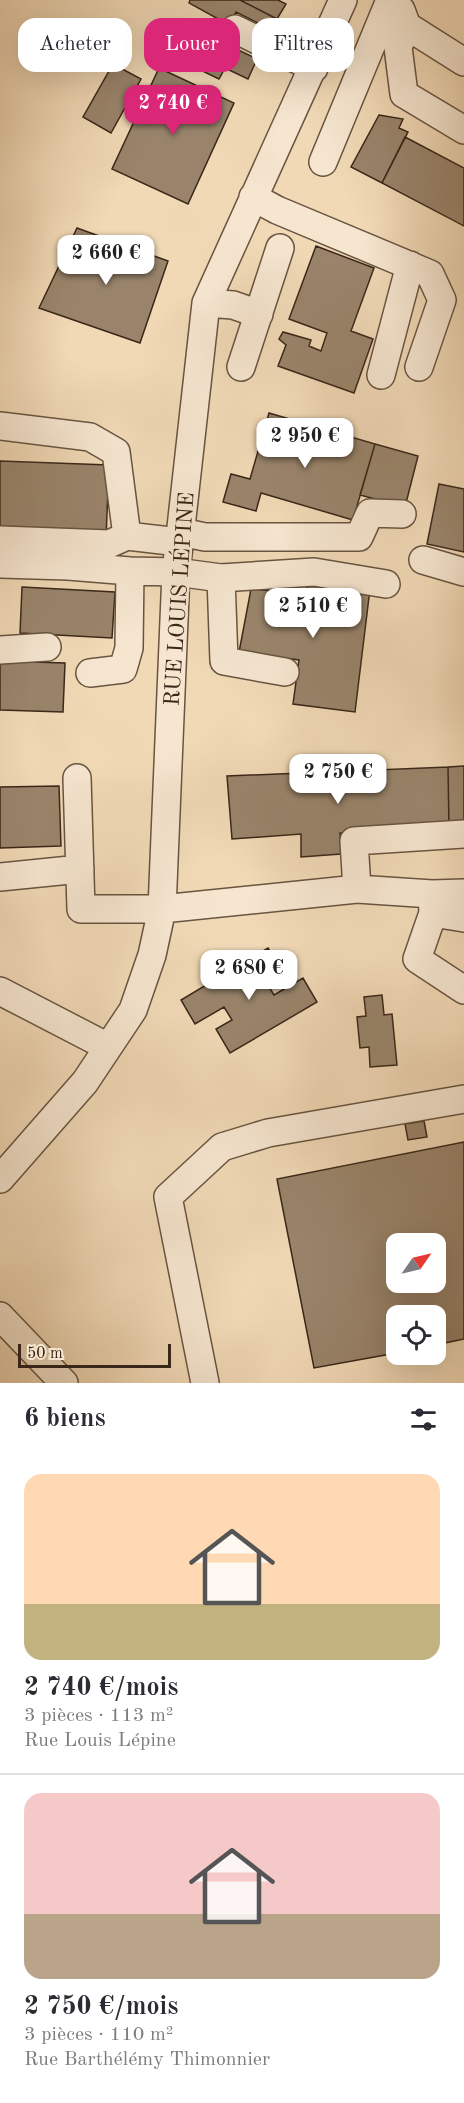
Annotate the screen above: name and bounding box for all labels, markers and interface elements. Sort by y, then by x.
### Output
chip: Acheter [18,18,132,72]
chip: Louer [144,18,240,72]
chip: Filtres [252,18,354,72]
pin: 2 740 € [118,85,228,136]
text: 2 740 € [138,94,208,114]
pin: 2 660 € [51,235,161,286]
text: 2 660 € [71,244,141,264]
pin: 2 950 € [250,418,360,469]
text: 2 950 € [270,427,340,447]
street label: RUE LOUIS LÉPINE [159,491,198,707]
pin: 2 510 € [258,588,368,639]
text: 2 510 € [278,597,348,617]
pin: 2 750 € [283,754,393,805]
text: 2 750 € [303,763,373,783]
pin: 2 680 € [194,950,304,1001]
text: 2 680 € [214,959,284,979]
north arrow [386,1233,446,1293]
map controls [386,1233,446,1365]
button: locate [386,1305,446,1365]
scale bar [18,1341,171,1368]
text: 50 m [27,1346,63,1362]
icon: filters [407,1403,440,1436]
text: 6 biens [24,1406,106,1432]
icon: home [178,1513,286,1621]
text: 2 740 €/mois [24,1675,178,1701]
text: 3 pièces · 113 m² [24,1706,173,1726]
text: Rue Louis Lépine [24,1731,176,1751]
icon: home [178,1832,286,1940]
text: 2 750 €/mois [24,1994,178,2020]
text: 3 pièces · 110 m² [24,2025,173,2045]
text: Rue Barthélémy Thimonnier [24,2050,270,2070]

